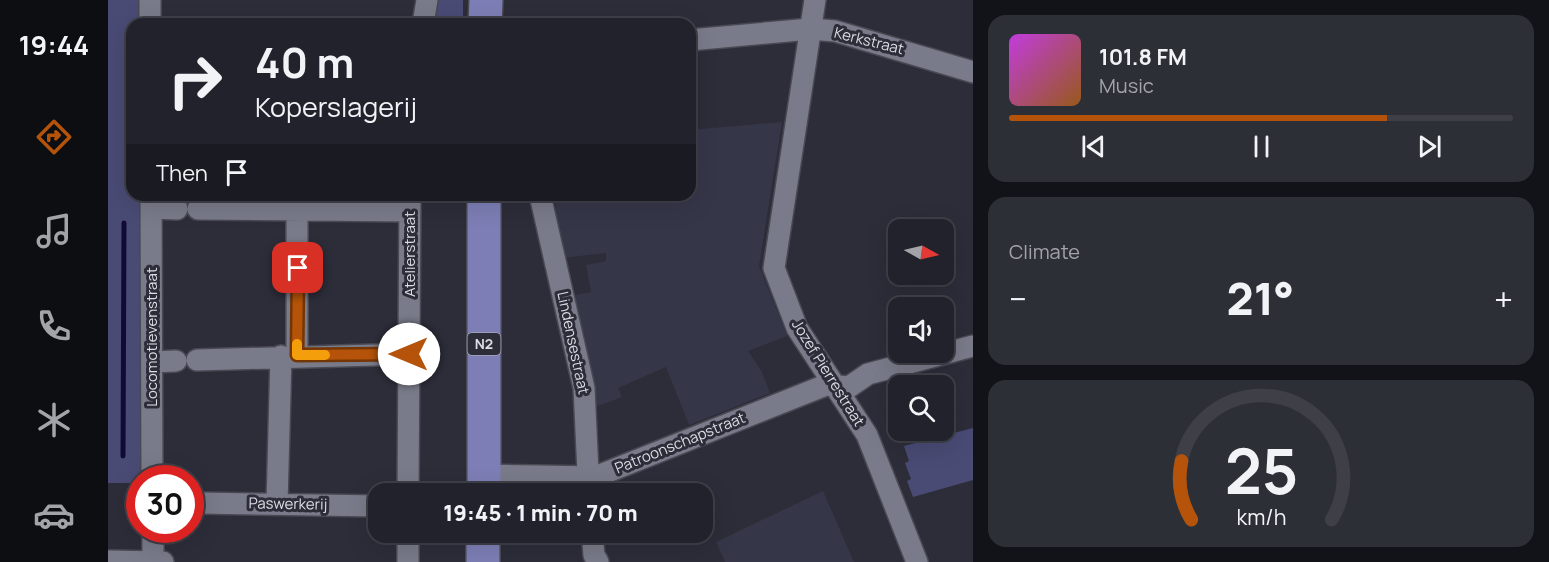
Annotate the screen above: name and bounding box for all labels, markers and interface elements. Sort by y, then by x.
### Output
street label: Kerkstraat [832,22,906,59]
text: 19:44 [19,26,89,63]
text: 40 m [255,33,354,91]
icon: right [156,42,234,120]
text: 101.8 FM [1099,42,1187,72]
text: Music [1099,72,1154,99]
text: Koperslagerij [255,88,417,125]
icon: directions [33,116,75,158]
icon: previous [1077,130,1110,163]
icon: pause [1245,130,1278,163]
icon: next [1413,130,1446,163]
icon: arrive [220,156,253,189]
text: Then [156,158,208,188]
icon: music [33,210,75,252]
street label: Atelierstraat [399,211,420,297]
north arrow [888,219,954,285]
map controls [888,219,954,441]
text: Climate [1009,238,1080,265]
pin [272,242,323,293]
icon: arrive [281,251,314,284]
street label: Locomotievenstraat [141,267,162,407]
text: 21° [1226,267,1294,329]
text: − [1009,276,1027,321]
text: + [1494,276,1513,321]
street label: Lindensestraat [552,290,595,396]
button: sound [888,297,954,363]
icon: phone [33,305,75,347]
street label: Jozef Pierrestraat [787,315,870,430]
position arrow [377,322,441,386]
road number: N2 [468,333,500,355]
button: search [888,375,954,441]
icon: climate [33,399,75,441]
street label: Patroonschapstraat [612,407,748,478]
text: 25 [1224,428,1298,514]
speed limit sign: 30 [126,465,204,543]
street label: Paswerkerij [248,492,328,515]
icon: car [33,494,75,536]
text: 19:45 · 1 min · 70 m [443,498,638,528]
text: km/h [1236,503,1286,532]

